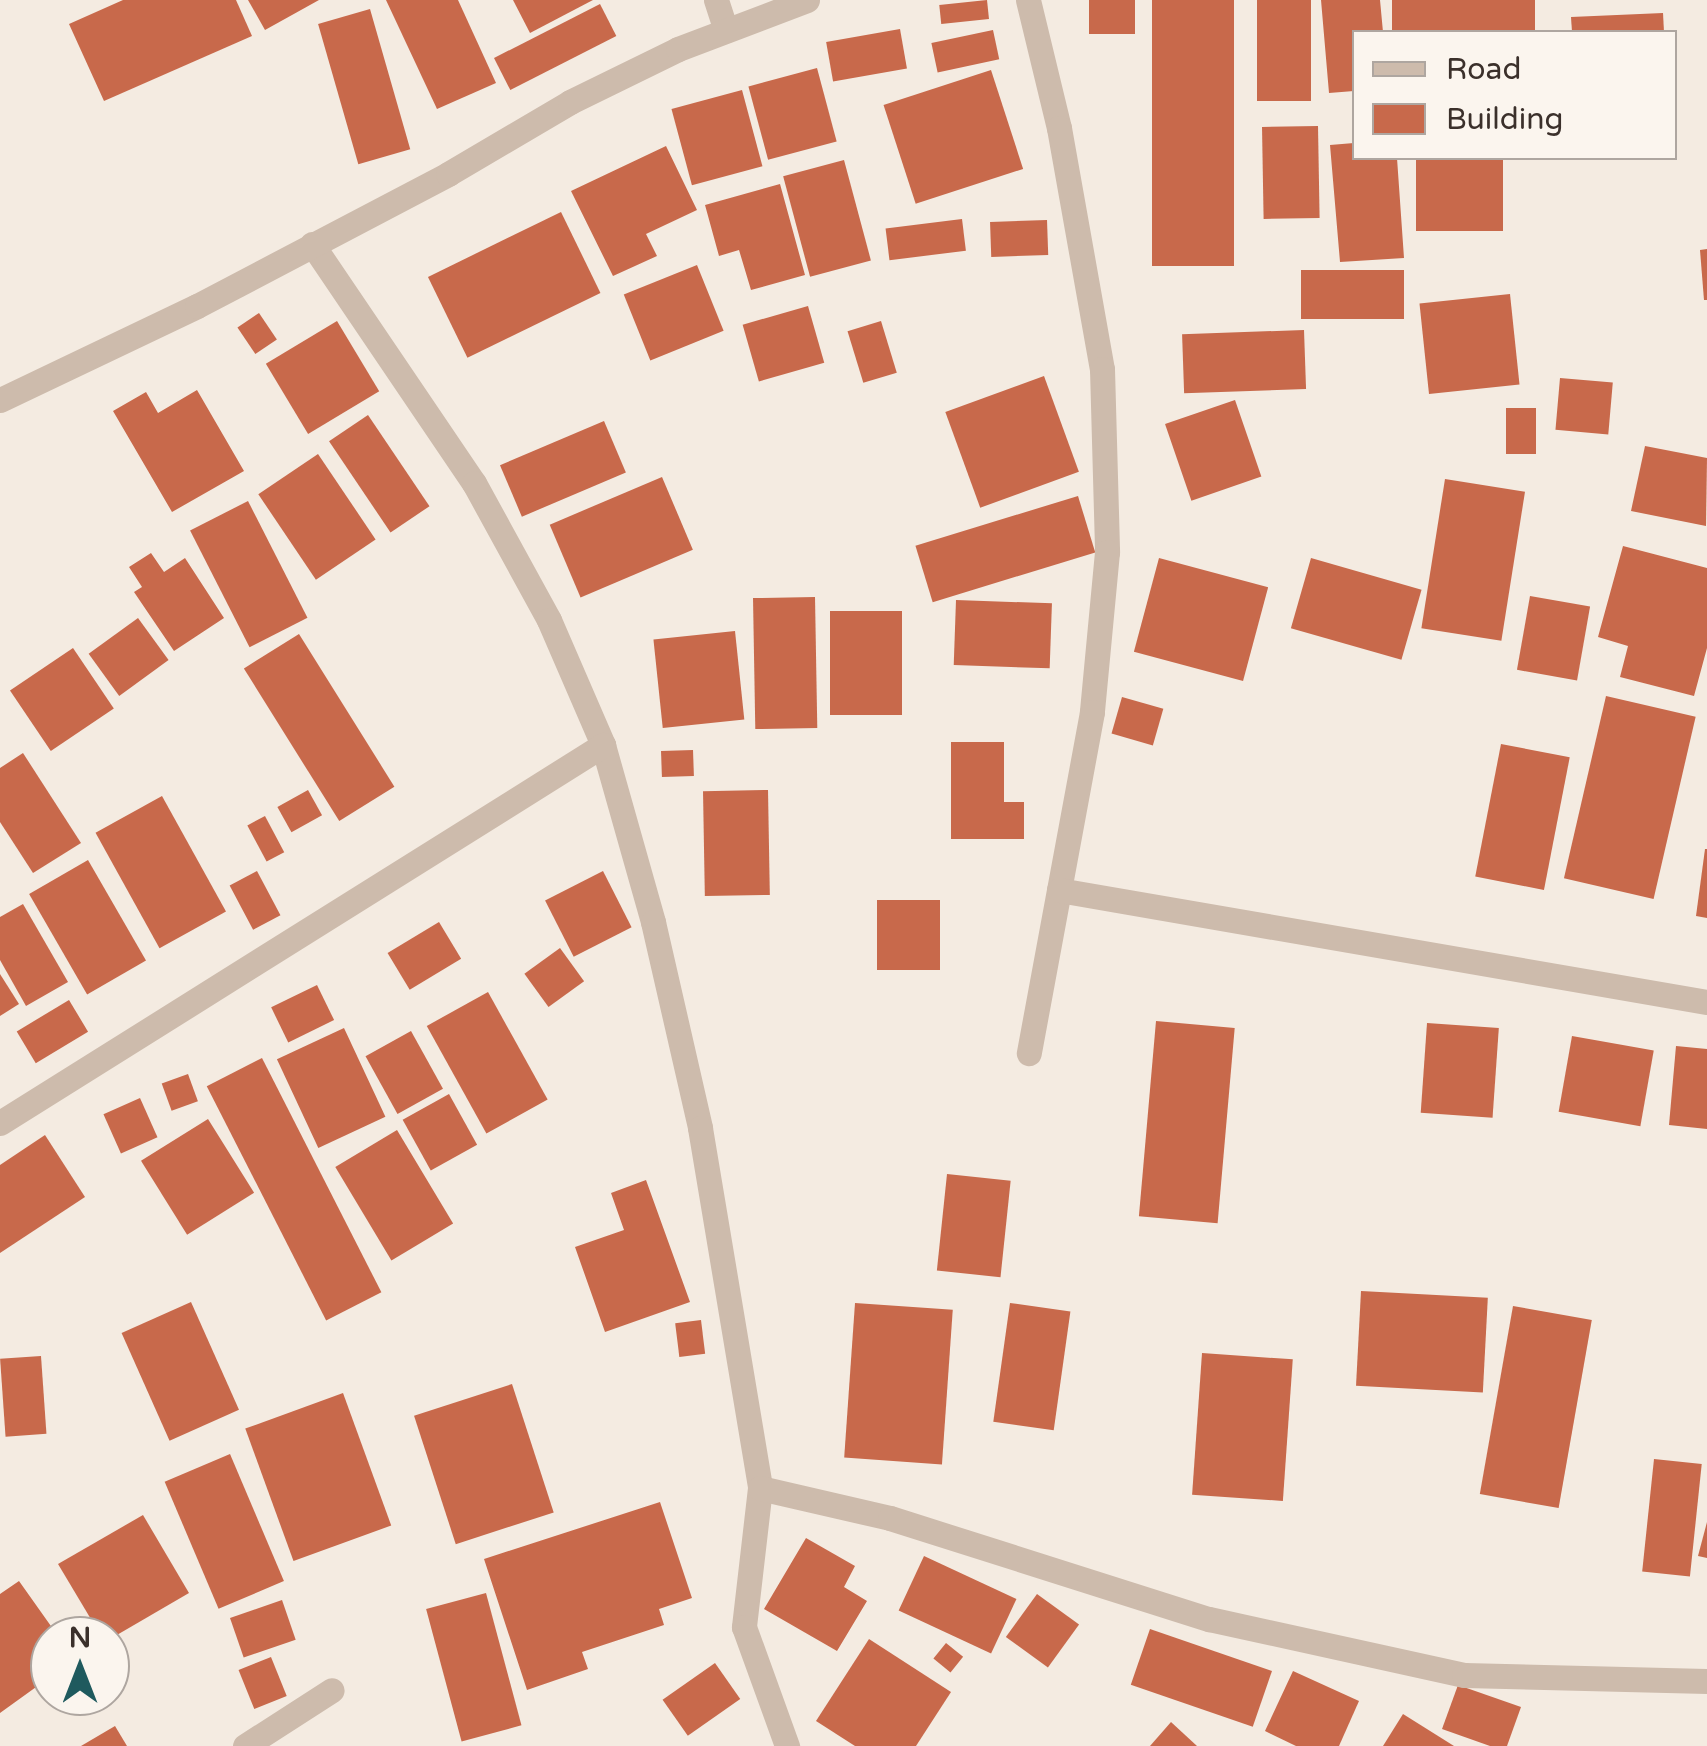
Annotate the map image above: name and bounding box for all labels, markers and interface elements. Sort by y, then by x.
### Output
legend [1352,30,1677,160]
text: Road [1446,51,1521,88]
text: Building [1446,101,1563,138]
north arrow [30,1616,130,1716]
text: N [69,1621,91,1655]

